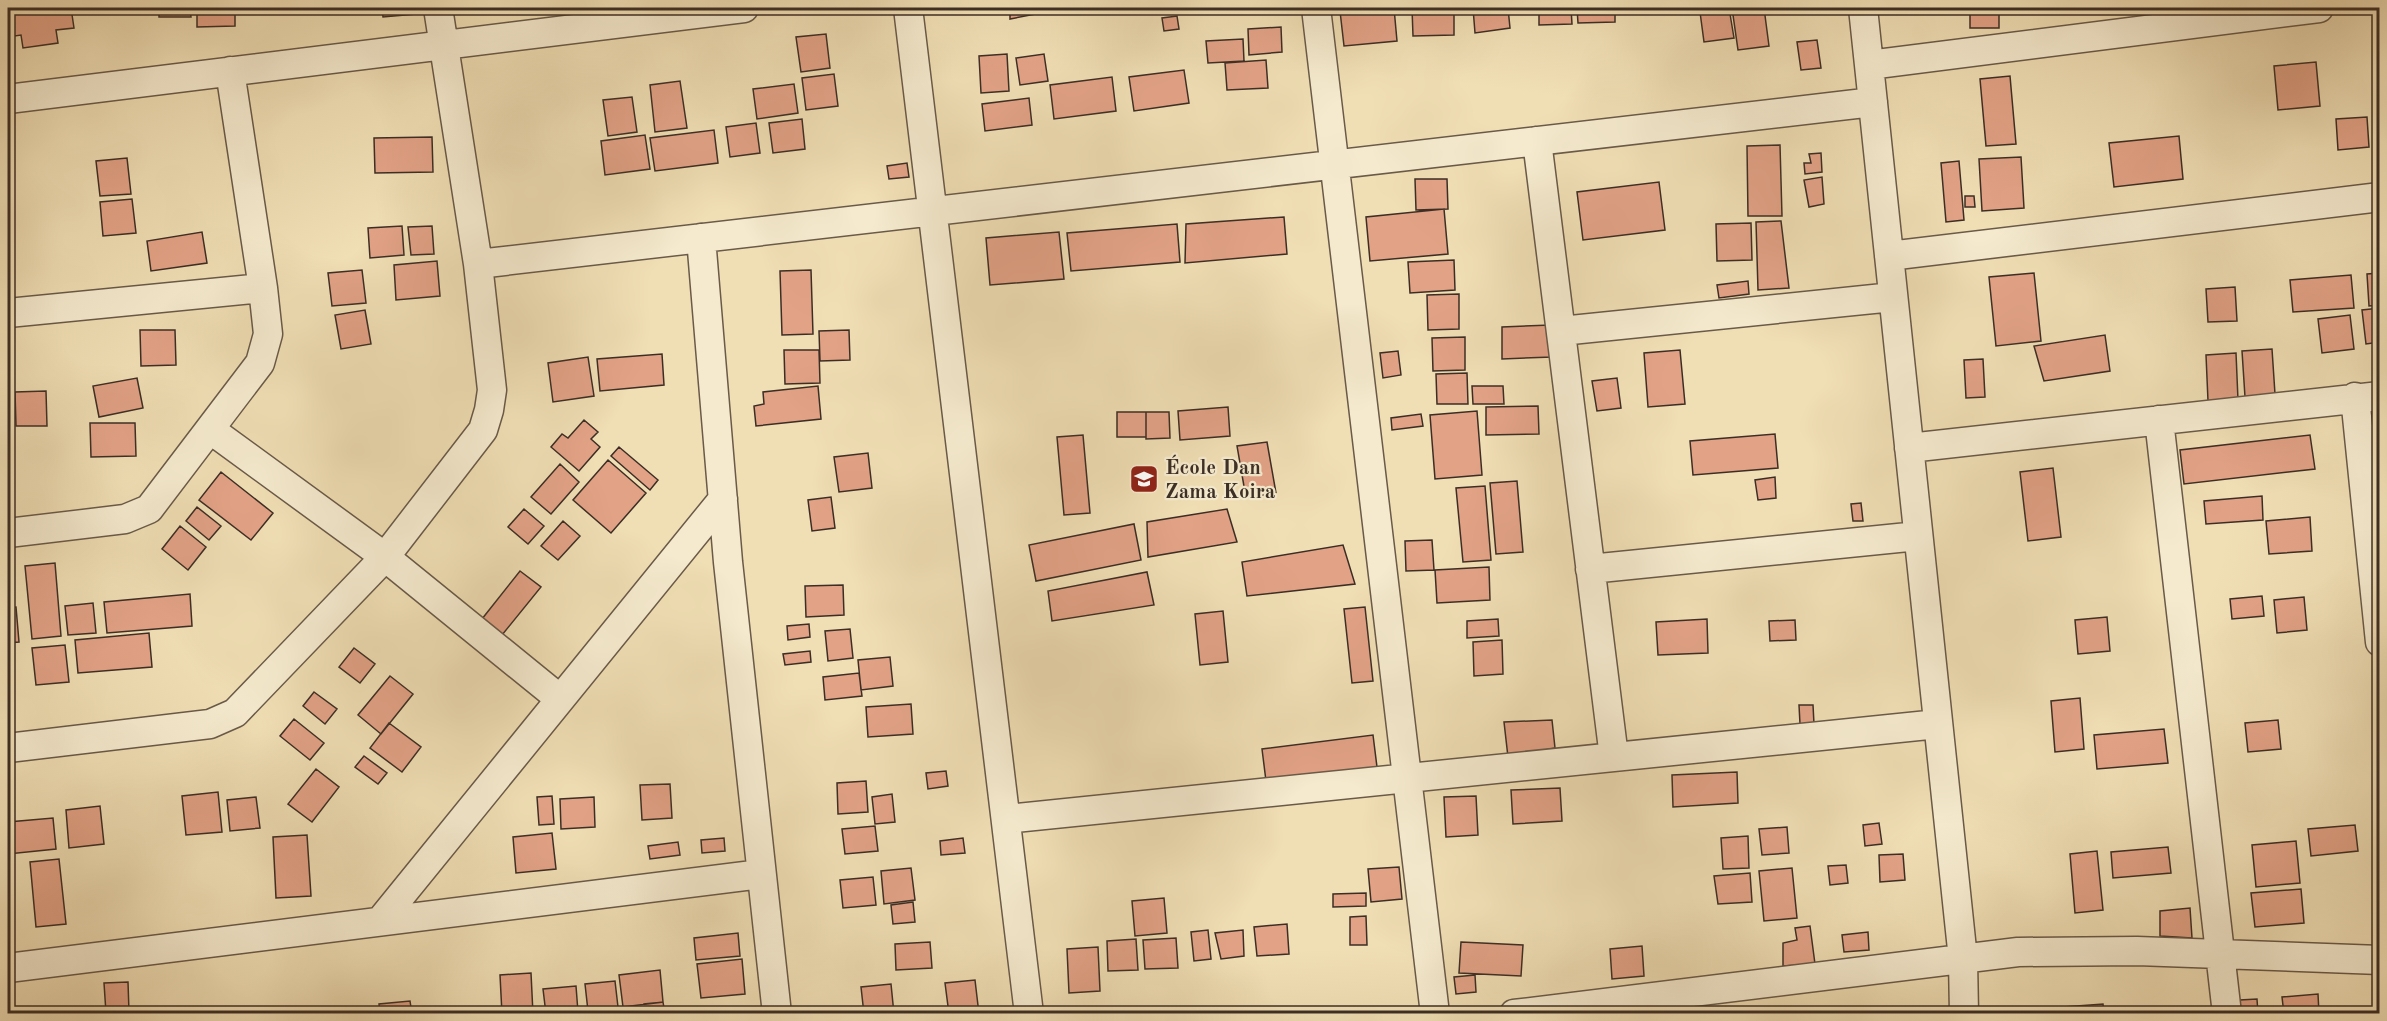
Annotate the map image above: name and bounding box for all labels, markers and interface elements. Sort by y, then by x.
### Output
place label: École Dan Zama Koira [1165,454,1276,503]
school or university icon: École Dan Zama Koira [1128,463,1160,495]

